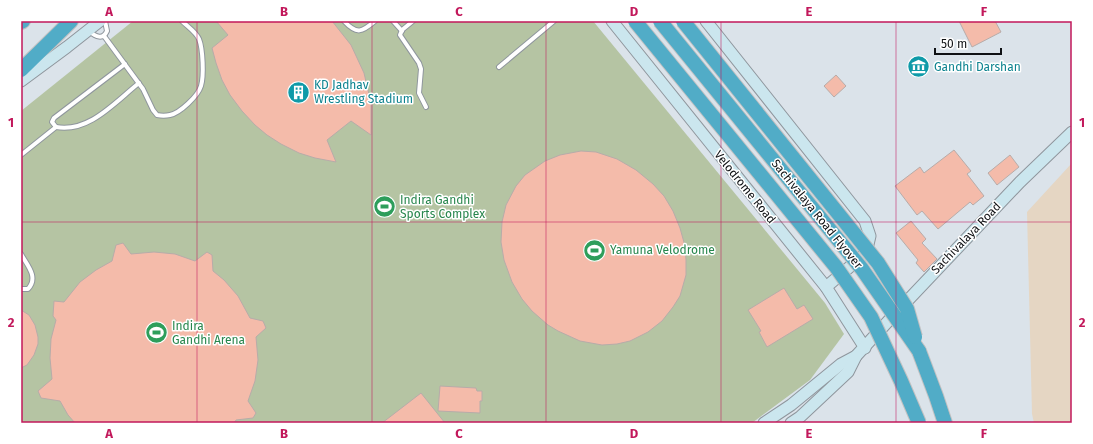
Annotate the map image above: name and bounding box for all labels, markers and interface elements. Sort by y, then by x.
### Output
text: A [104,4,113,19]
text: B [280,4,288,19]
text: C [455,4,463,19]
text: D [630,4,639,19]
text: E [806,4,813,19]
text: F [981,4,988,19]
scale bar [935,30,1001,56]
text: 50 m [941,37,967,51]
museum icon: Gandhi Darshan [906,54,932,80]
place label: Gandhi Darshan [934,60,1021,74]
place label: KD Jadhav Wrestling Stadium [314,78,413,106]
building icon: KD Jadhav Wrestling Stadium [286,79,312,105]
text: 1 [8,115,14,130]
text: 1 [1079,115,1085,130]
street label: Velodrome Road [711,148,779,226]
street label: Sachivalaya Road Flyover [769,157,866,272]
place label: Indira Gandhi Sports Complex [400,193,485,221]
sports icon: Indira Gandhi Sports Complex [371,194,397,220]
street label: Sachivalaya Road [928,199,1004,277]
sports icon: Yamuna Velodrome [581,237,607,263]
place label: Yamuna Velodrome [610,243,715,257]
text: 2 [8,315,15,330]
text: 2 [1079,315,1086,330]
place label: Indira Gandhi Arena [172,319,245,347]
sports icon: Indira Gandhi Arena [144,320,170,346]
text: A [104,426,113,441]
text: B [280,426,288,441]
text: C [455,426,463,441]
text: D [630,426,639,441]
text: E [806,426,813,441]
text: F [981,426,988,441]

